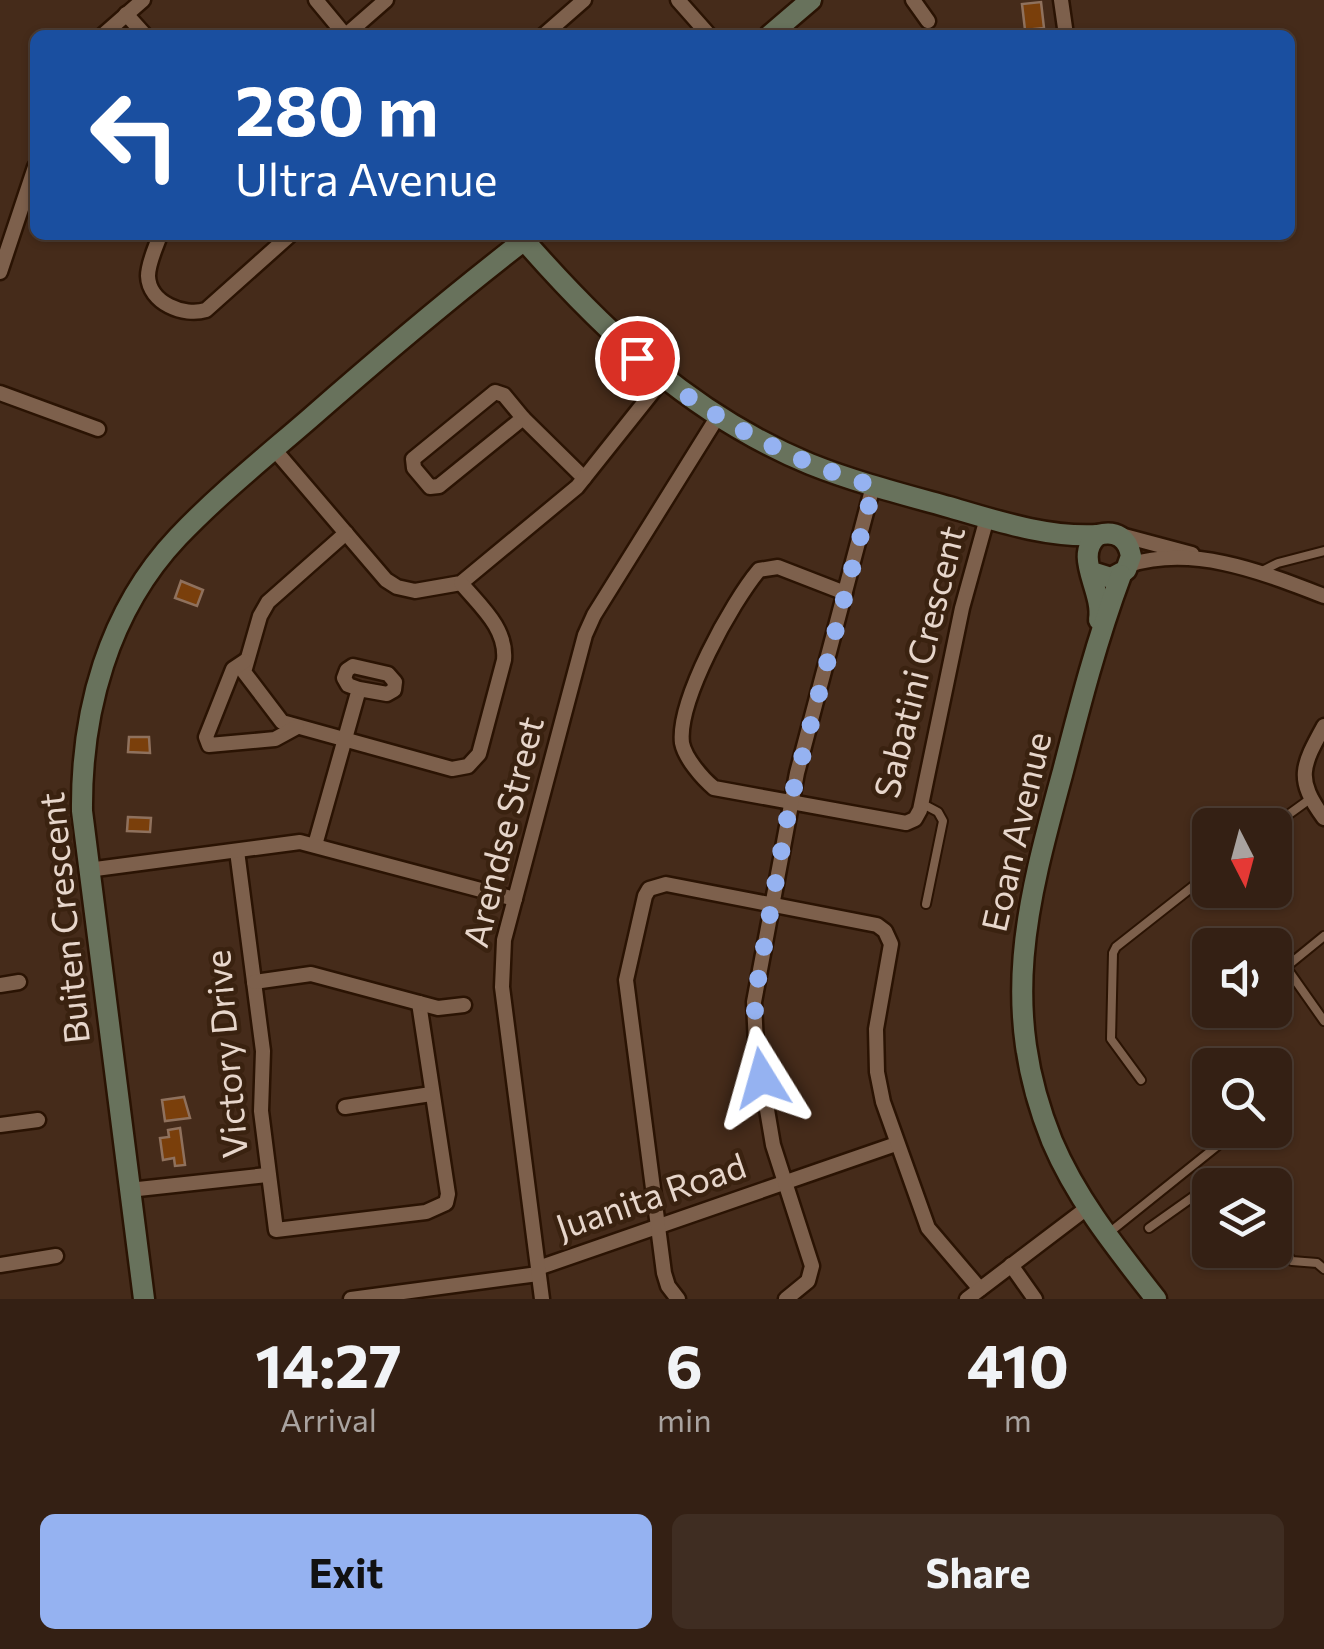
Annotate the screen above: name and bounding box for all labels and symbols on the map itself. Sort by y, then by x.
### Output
pin [595,316,680,401]
street label: Sabatini Crescent [863,521,972,802]
street label: Arendse Street [452,712,551,951]
street label: Eoan Avenue [971,727,1058,935]
street label: Buiten Crescent [28,791,97,1046]
north arrow [1192,808,1292,908]
street label: Victory Drive [194,948,255,1160]
position arrow [710,1026,814,1130]
street label: Juanita Road [549,1142,751,1247]

